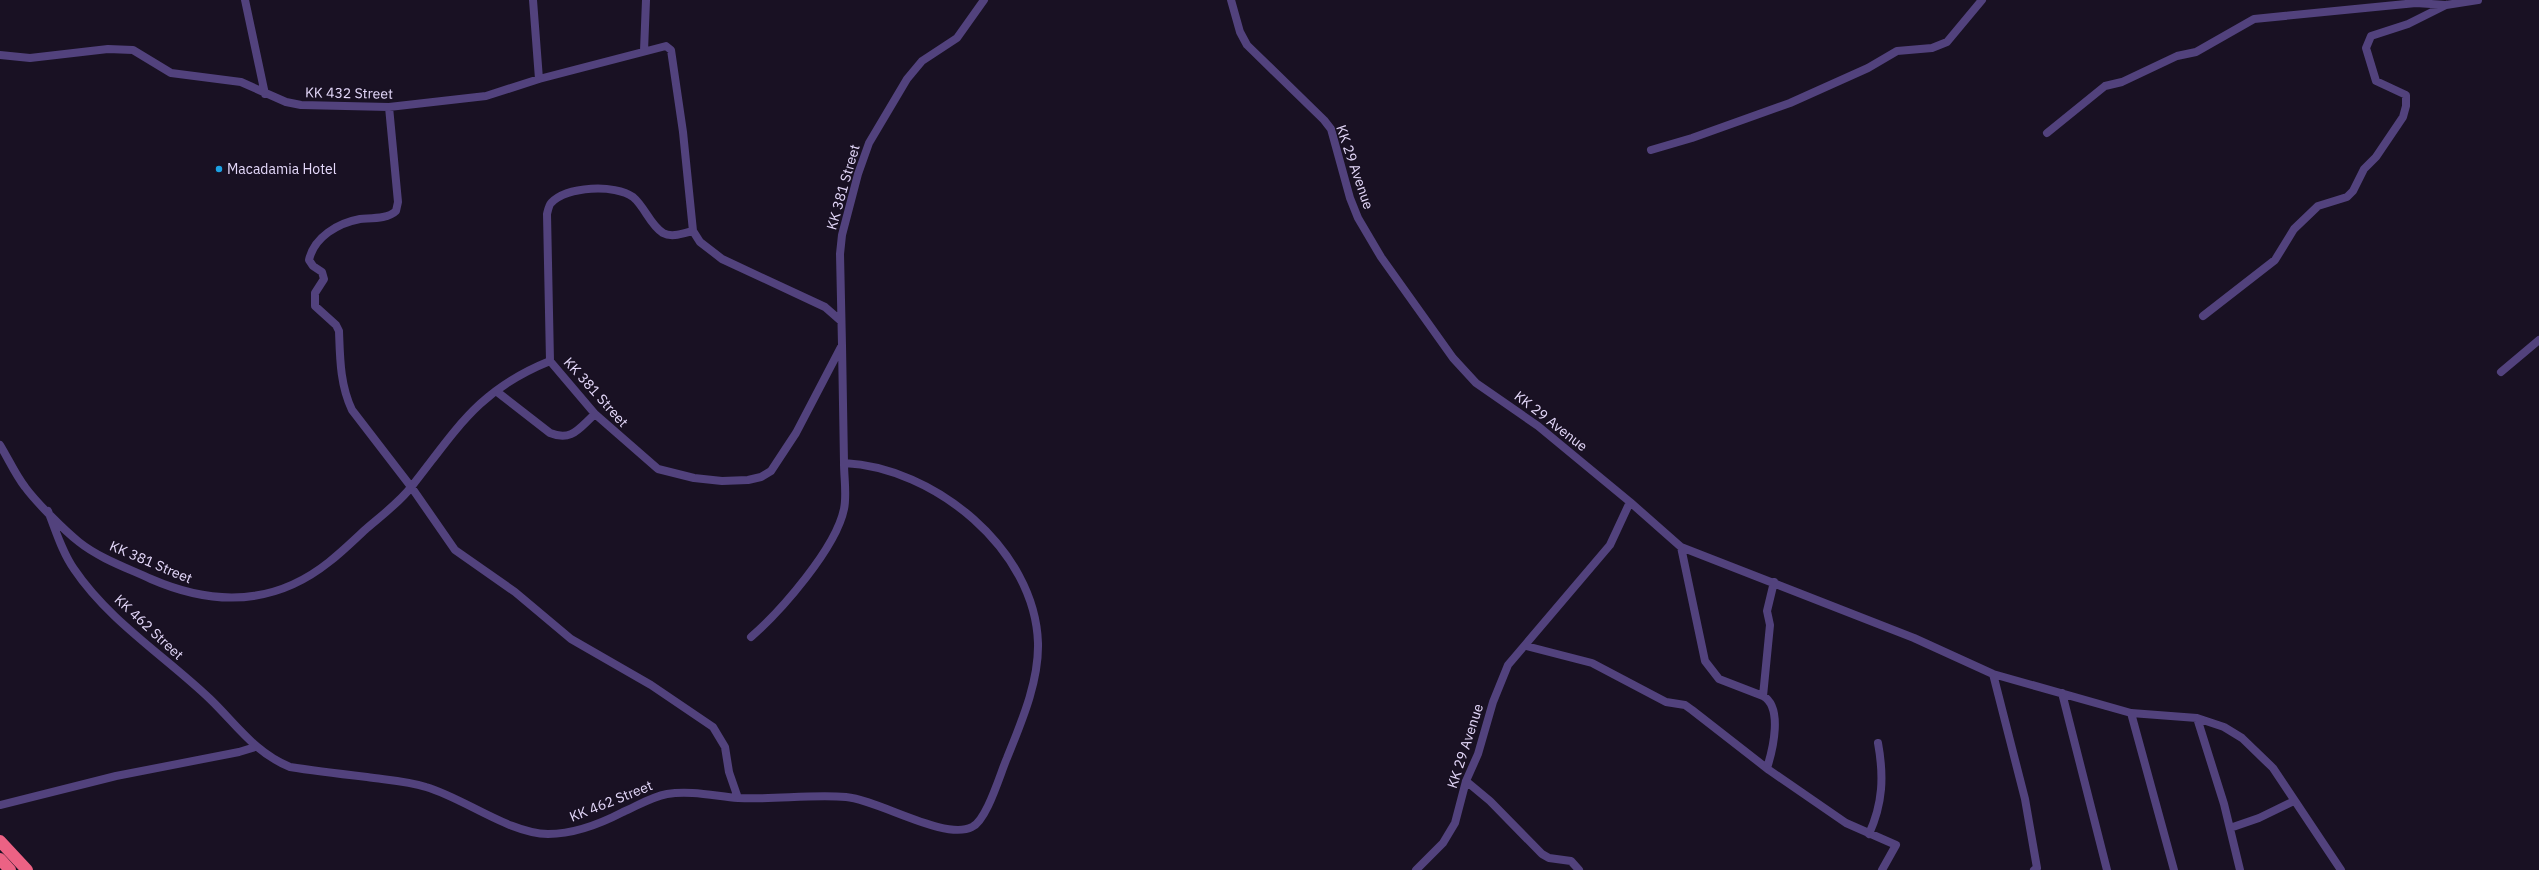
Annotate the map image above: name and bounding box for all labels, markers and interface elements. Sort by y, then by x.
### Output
street label: KK 432 Street [305,83,393,103]
street label: KK 29 Avenue [1332,123,1378,212]
street label: KK 381 Street [822,142,864,232]
place label: Macadamia Hotel [227,160,337,178]
marker: Macadamia Hotel [214,164,224,174]
street label: KK 381 Street [560,353,632,431]
street label: KK 29 Avenue [1511,387,1591,455]
street label: KK 381 Street [107,537,195,588]
street label: KK 462 Street [111,590,187,664]
street label: KK 29 Avenue [1443,701,1487,791]
street label: KK 462 Street [567,776,655,826]

